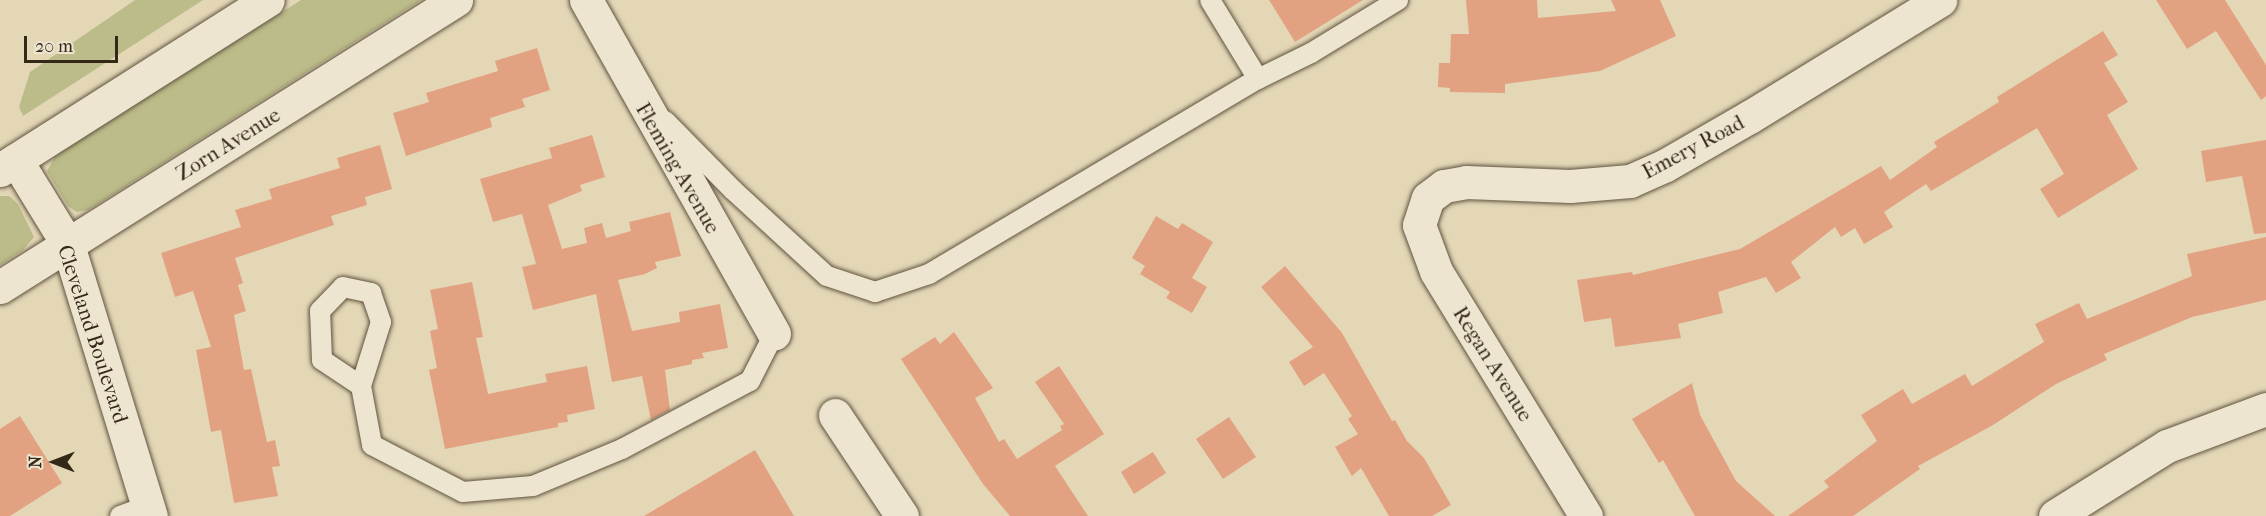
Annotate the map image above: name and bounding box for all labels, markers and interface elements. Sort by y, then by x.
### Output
scale bar [27,24,122,62]
text: 20 m [35,36,73,57]
street label: Fleming Avenue [630,98,726,238]
street label: Zorn Avenue [171,102,285,186]
street label: Emery Road [1638,110,1748,184]
street label: Cleveland Boulevard [52,242,134,426]
street label: Regan Avenue [1448,302,1538,426]
north arrow [24,432,84,492]
text: N [26,456,45,468]

